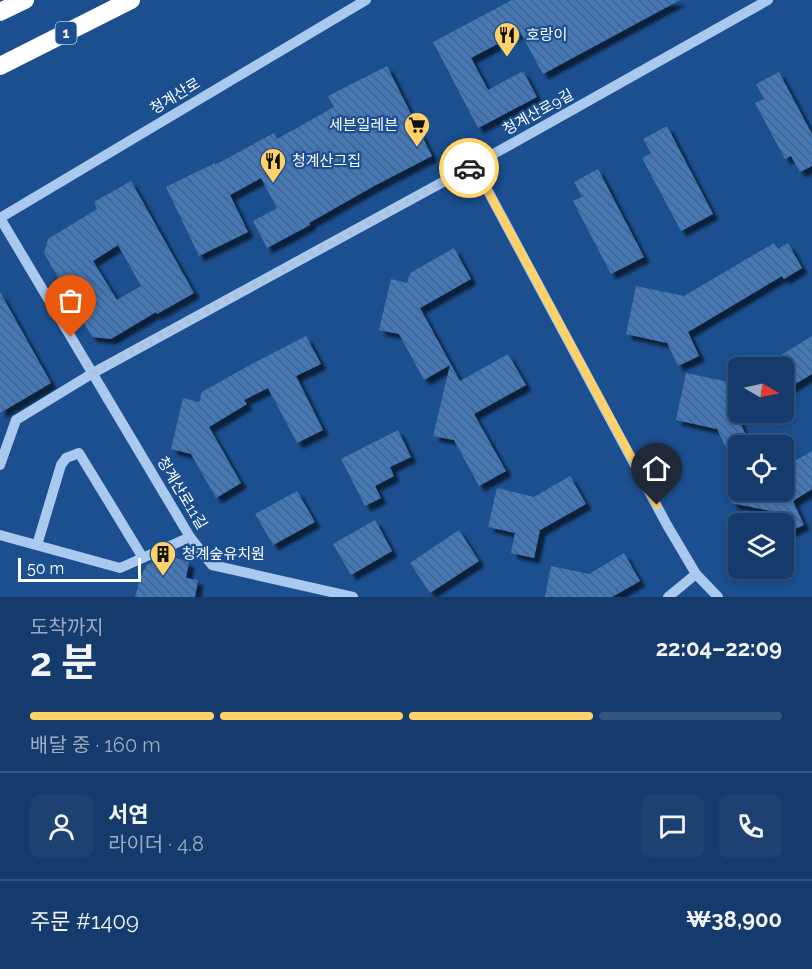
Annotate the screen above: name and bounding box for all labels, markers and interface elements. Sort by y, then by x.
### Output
restaurant icon: 호랑이 [492,20,522,58]
road number: 1 [56,22,76,44]
place label: 호랑이 [526,26,567,44]
street label: 청계산로 [147,74,203,118]
street label: 청계산로9길 [500,85,576,139]
supermarket icon: 세븐일레븐 [402,110,432,148]
place label: 세븐일레븐 [329,116,398,134]
courier [439,138,499,198]
restaurant icon: 청계산그집 [258,146,288,184]
place label: 청계산그집 [292,152,361,170]
icon: car [453,152,486,185]
pin [45,275,96,337]
icon: bag [54,284,87,317]
north arrow [728,357,794,423]
map controls [728,357,794,579]
button: locate [728,435,794,501]
pin [631,443,682,505]
icon: home [640,452,673,485]
street label: 청계산로11길 [153,453,211,533]
button: layers [728,513,794,579]
building icon: 청계숲유치원 [148,539,178,577]
place label: 청계숲유치원 [182,545,265,563]
scale bar [18,555,141,582]
text: 50 m [27,559,64,578]
text: 도착까지 [30,615,104,639]
text: 22:04–22:09 [656,635,782,661]
text: 2 분 [30,639,97,685]
text: 배달 중 · 160 m [30,733,161,757]
button: person [30,795,93,858]
button: chat [641,795,704,858]
button: phone [719,795,782,858]
text: 서연 [108,801,148,827]
text: 라이더 · 4.8 [108,832,204,856]
text: ₩38,900 [686,906,782,932]
text: 주문 #1409 [30,908,139,934]

